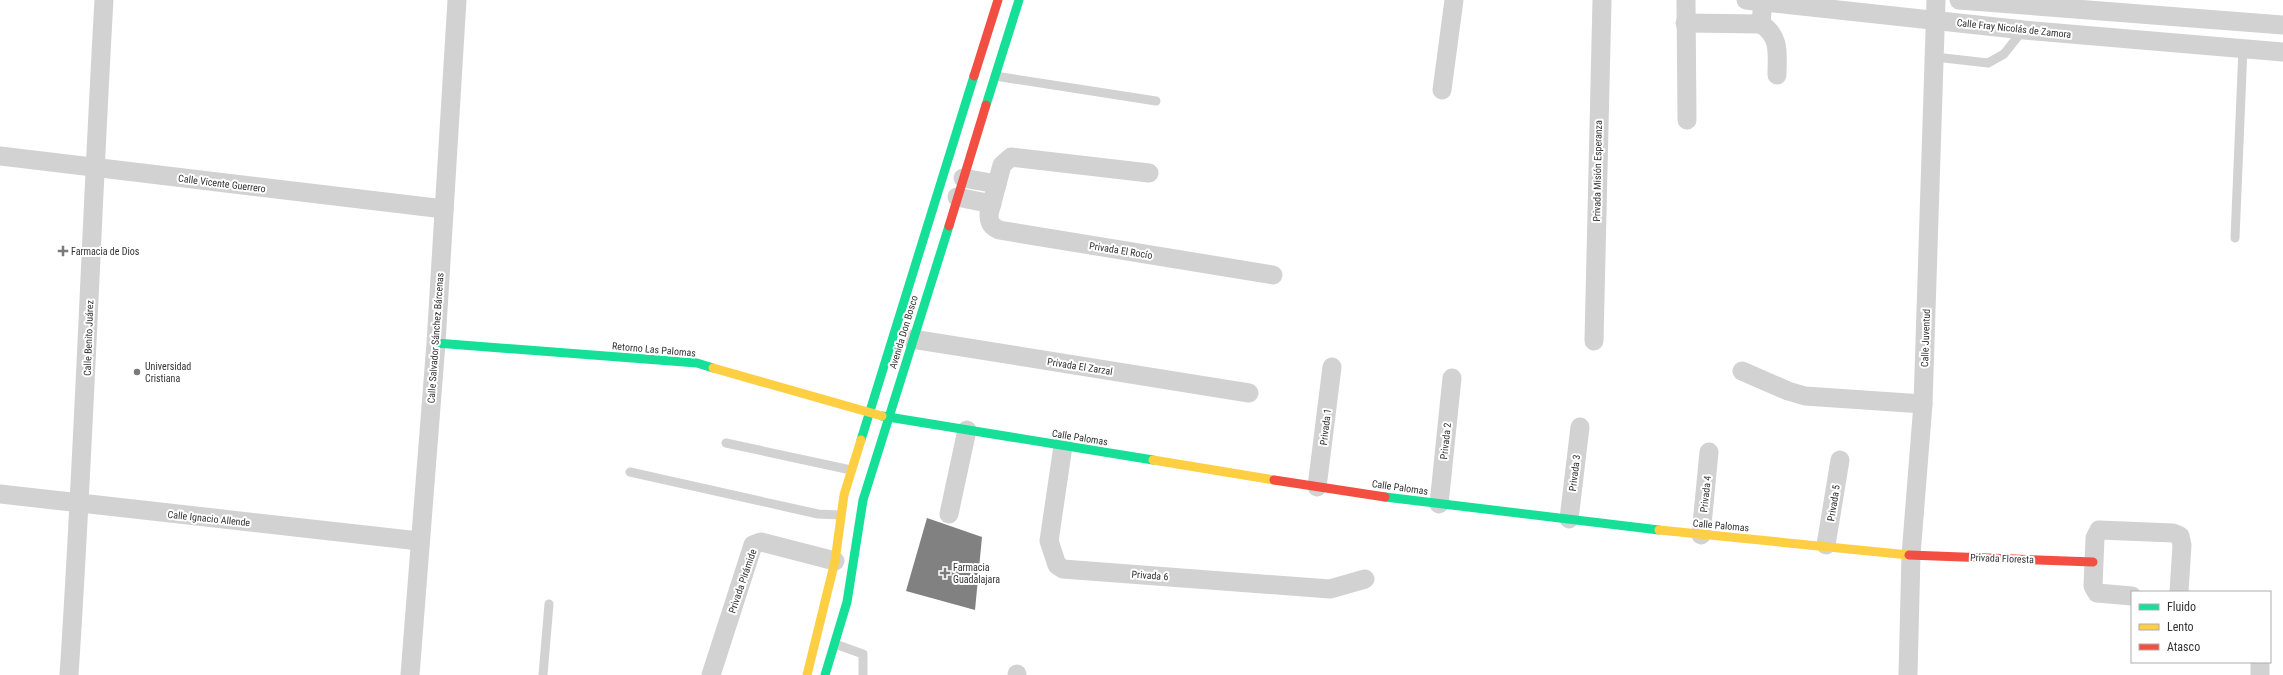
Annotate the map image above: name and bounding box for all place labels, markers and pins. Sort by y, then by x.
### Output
marker: Farmacia de Dios [58,246,68,256]
place label: Farmacia de Dios [71,246,140,257]
place label: Universidad Cristiana [145,361,191,384]
marker: Universidad Cristiana [132,367,142,377]
place label: Farmacia Guadalajara [953,562,1000,585]
marker: Farmacia Guadalajara [940,568,950,578]

